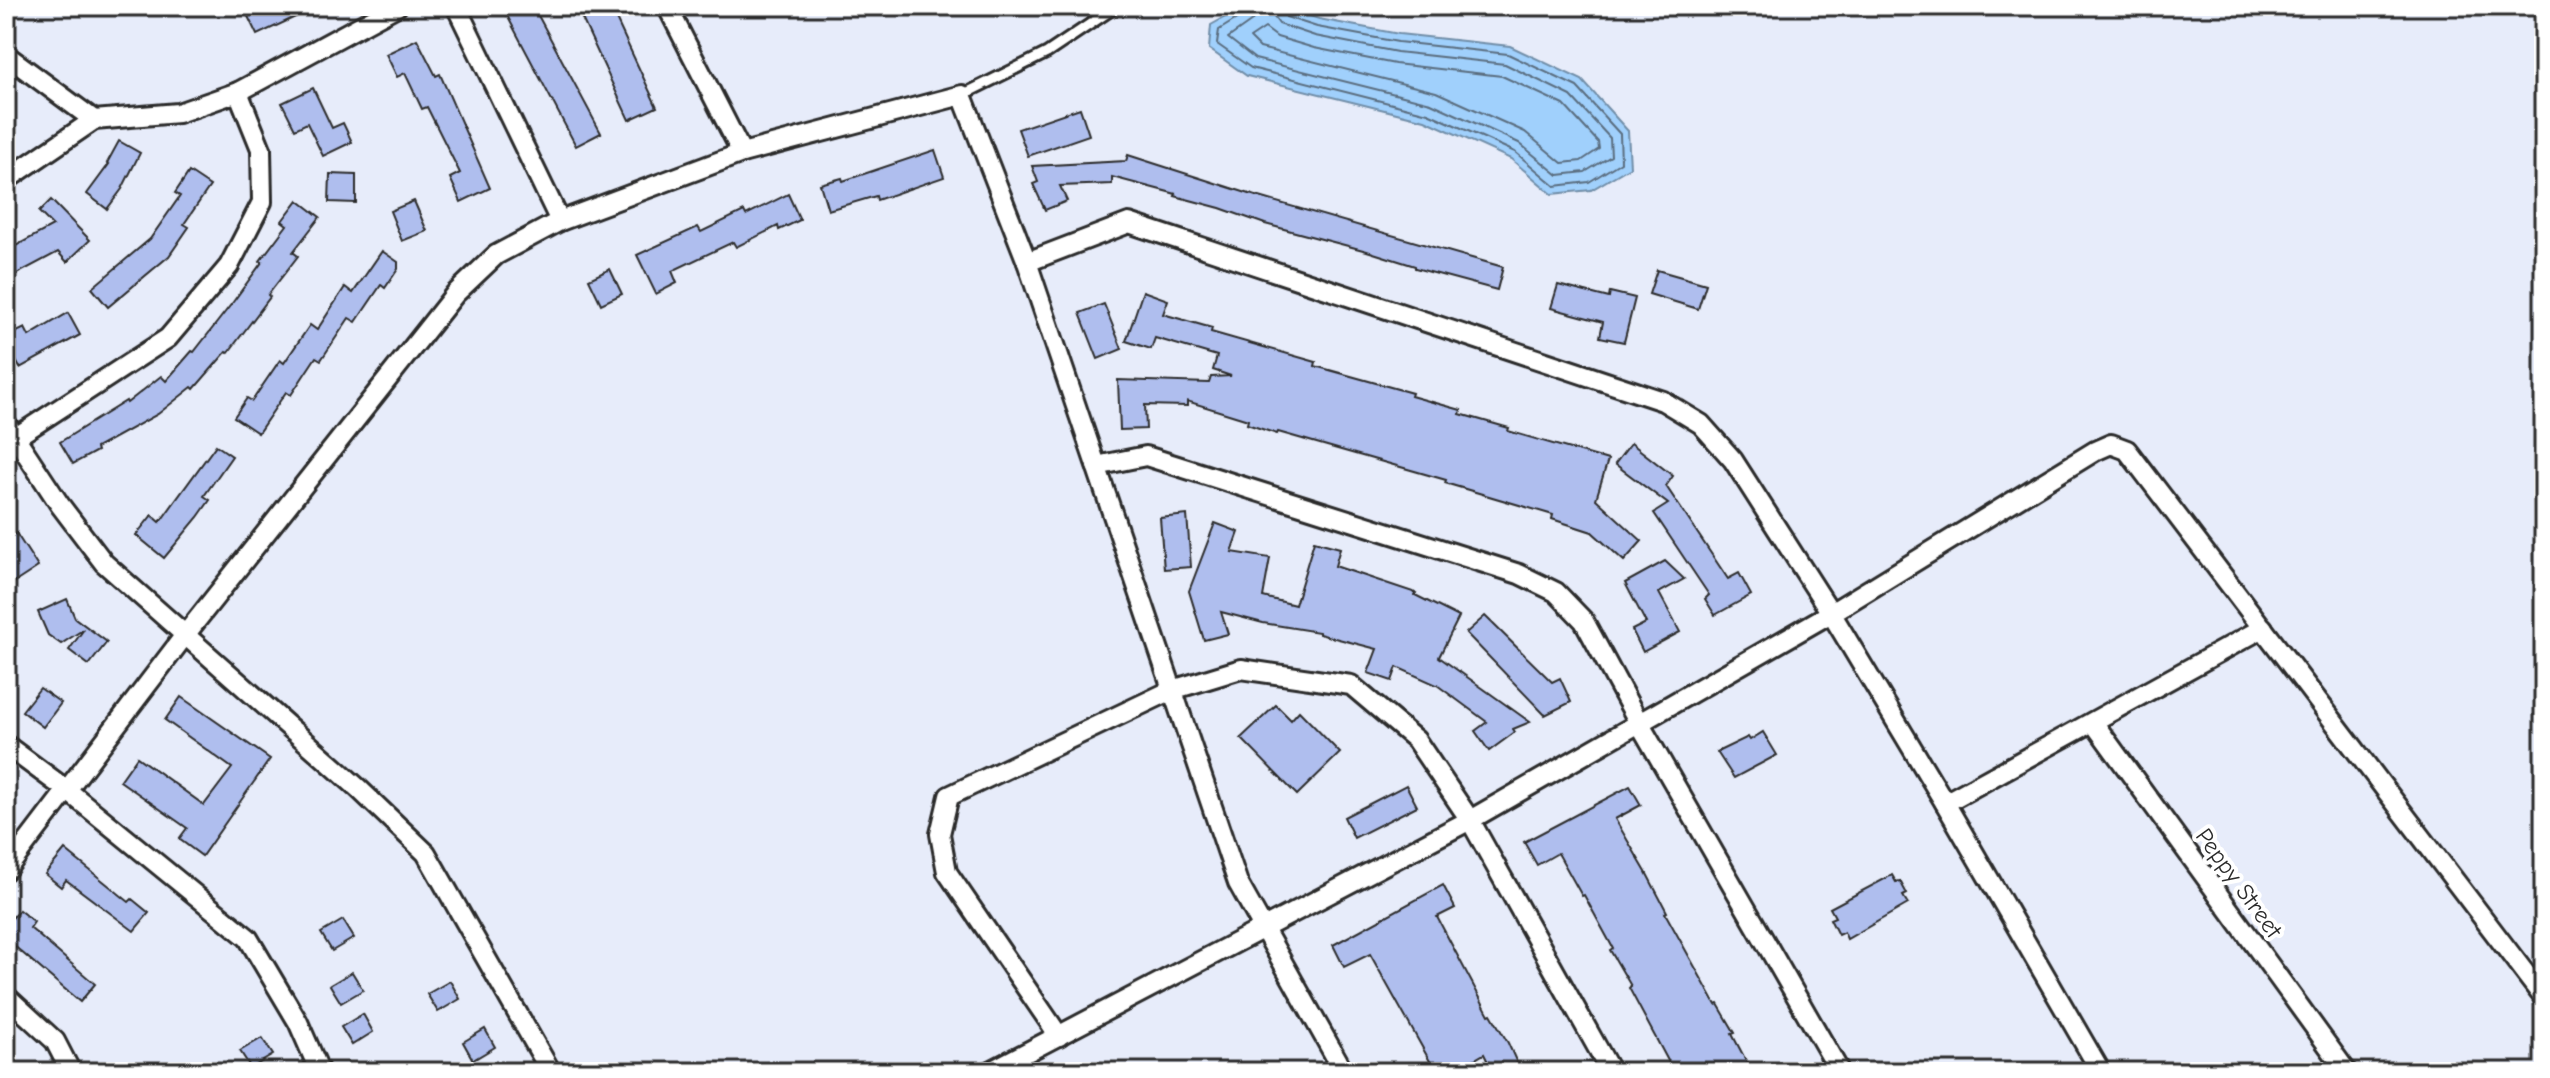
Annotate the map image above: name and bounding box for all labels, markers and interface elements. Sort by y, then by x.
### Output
street label: Peppy Street [2190,823,2289,944]

